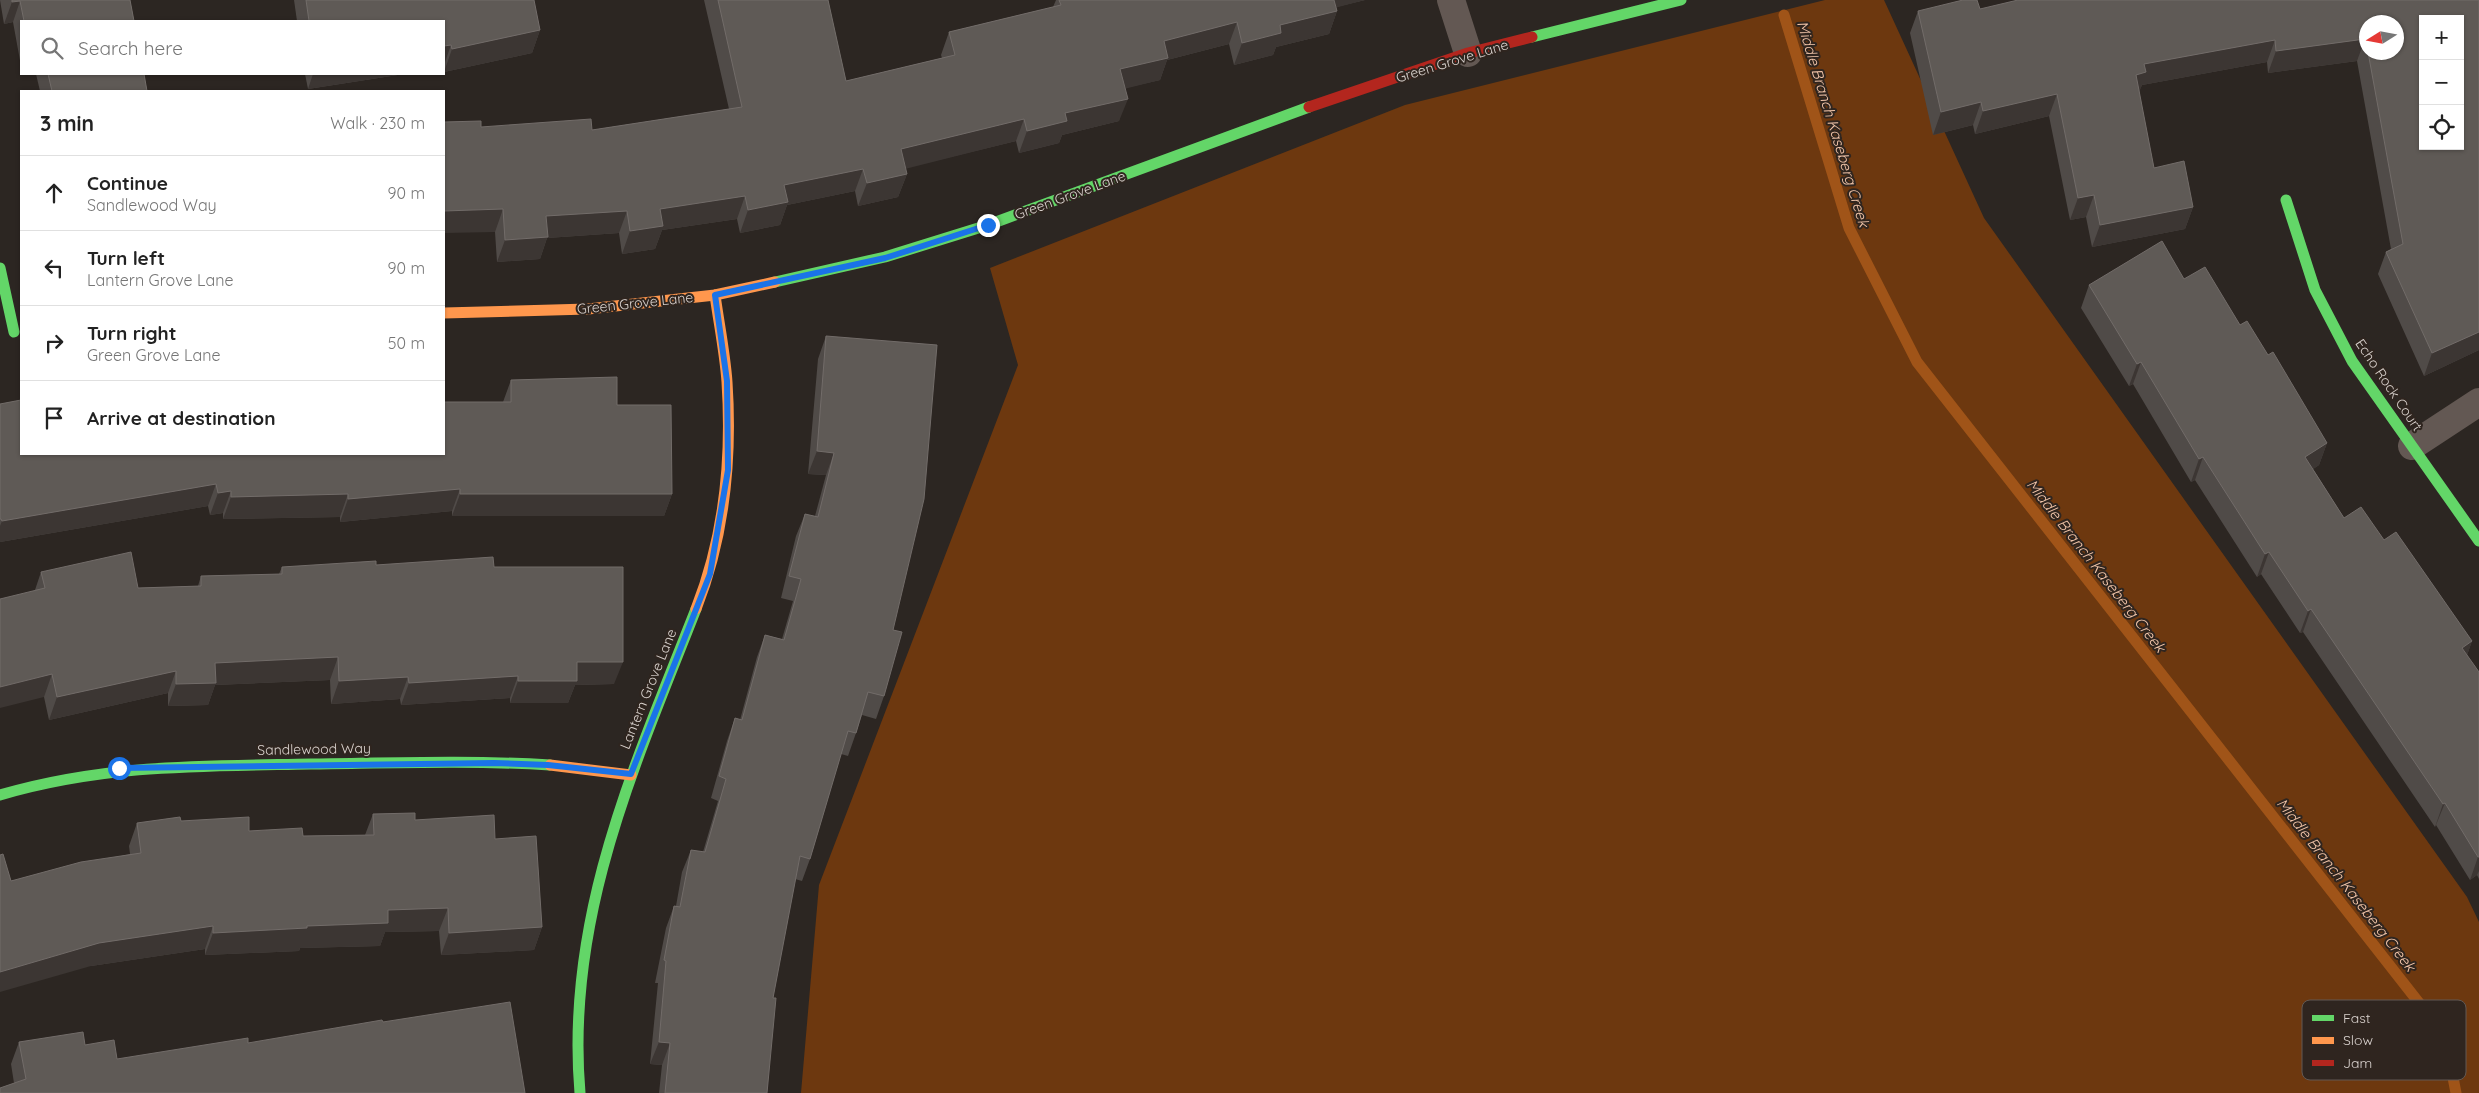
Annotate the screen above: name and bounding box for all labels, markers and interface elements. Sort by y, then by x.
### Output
north arrow [2359,15,2404,60]
map controls [2419,15,2464,150]
button: + [2419,15,2464,60]
water label: Middle Branch Kaseberg Creek [1793,18,1875,231]
search box [20,20,445,75]
icon: search [38,34,66,62]
street label: Green Grove Lane [1394,35,1511,87]
text: Search here [78,36,183,60]
button: − [2419,60,2464,105]
button: locate [2419,105,2464,150]
text: 3 min [40,110,94,136]
text: Walk · 230 m [330,113,425,133]
street label: Green Grove Lane [1012,167,1128,223]
text: Continue [87,171,168,195]
icon: ahead [40,179,68,207]
text: 90 m [388,183,425,203]
text: Sandlewood Way [87,195,217,215]
route end [977,214,1000,237]
text: Turn left [87,246,165,270]
icon: left [40,254,68,282]
text: 90 m [388,258,425,278]
text: Lantern Grove Lane [87,270,233,290]
street label: Green Grove Lane [576,288,694,318]
text: Turn right [87,321,176,345]
icon: right [40,329,68,357]
text: 50 m [388,333,425,353]
street label: Echo Rock Court [2352,335,2427,435]
text: Green Grove Lane [87,345,220,365]
icon: arrive [40,404,68,432]
text: Arrive at destination [87,406,276,430]
water label: Middle Branch Kaseberg Creek [2023,475,2171,658]
street label: Lantern Grove Lane [616,626,680,752]
street label: Sandlewood Way [257,739,371,759]
route start [108,757,131,780]
water label: Middle Branch Kaseberg Creek [2273,794,2421,977]
legend [2302,1000,2466,1080]
text: Fast [2343,1009,2371,1027]
text: Slow [2343,1031,2373,1049]
text: Jam [2343,1054,2372,1072]

